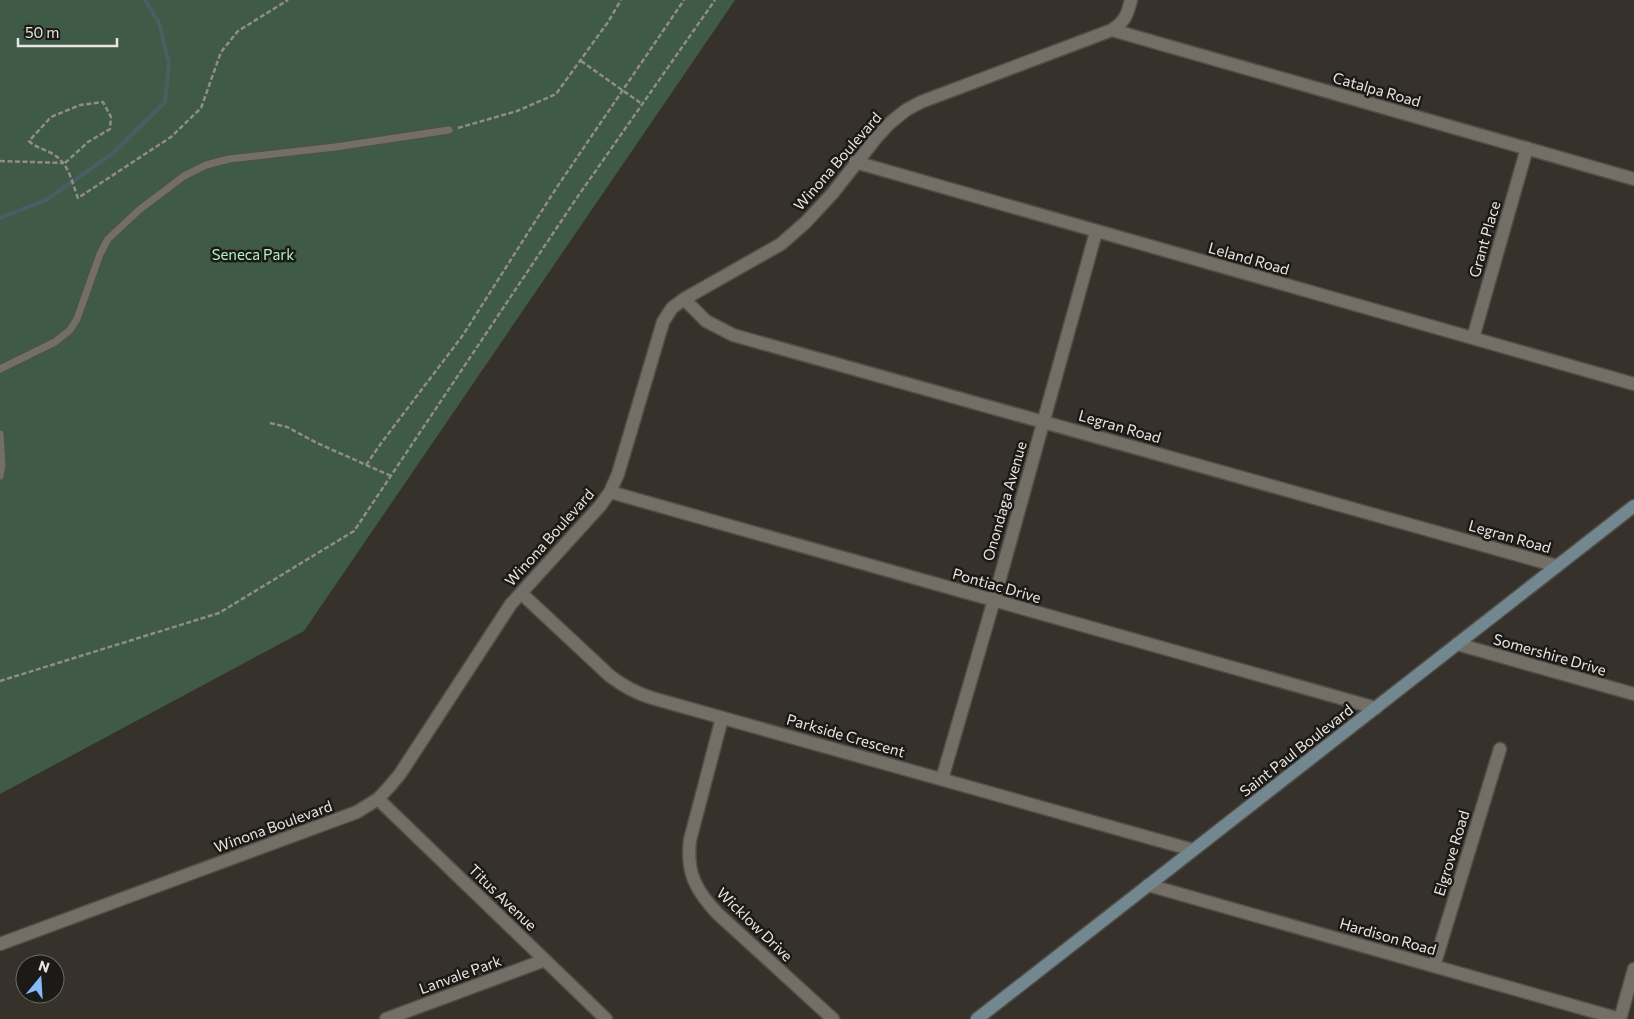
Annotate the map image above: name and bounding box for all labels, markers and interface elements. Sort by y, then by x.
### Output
scale bar [18,15,116,47]
text: 50 m [25,23,59,41]
street label: Catalpa Road [1331,68,1423,110]
street label: Winona Boulevard [789,108,885,214]
street label: Grant Place [1465,199,1504,279]
street label: Leland Road [1206,238,1292,278]
park label: Seneca Park [212,245,294,263]
street label: Legran Road [1077,406,1163,446]
street label: Onondaga Avenue [978,439,1030,563]
street label: Winona Boulevard [501,485,597,589]
street label: Legran Road [1467,516,1553,556]
street label: Pontiac Drive [951,564,1043,606]
street label: Somershire Drive [1492,629,1609,679]
street label: Saint Paul Boulevard [1236,700,1356,800]
street label: Parkside Crescent [785,709,907,761]
street label: Winona Boulevard [211,796,335,856]
street label: Elgrove Road [1429,808,1473,898]
street label: Titus Avenue [465,860,541,934]
street label: Wicklow Drive [713,883,797,965]
street label: Hardison Road [1338,914,1438,958]
street label: Lanvale Park [416,951,504,997]
north arrow [15,954,65,1004]
text: N [37,956,52,976]

